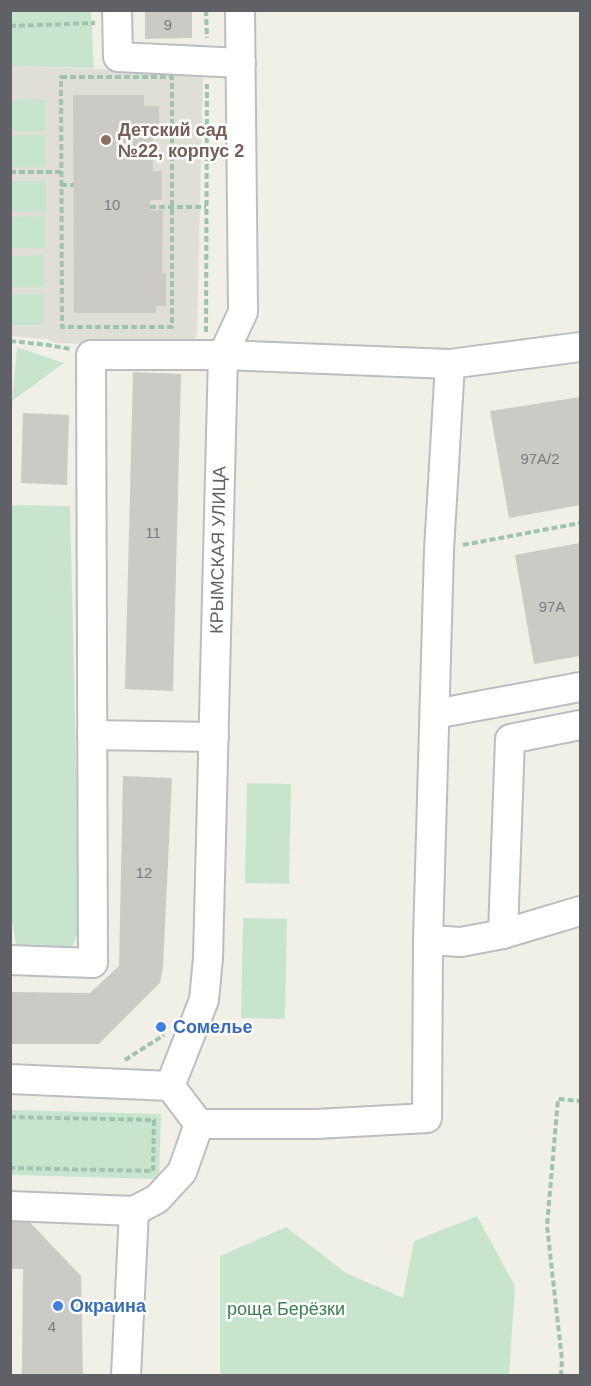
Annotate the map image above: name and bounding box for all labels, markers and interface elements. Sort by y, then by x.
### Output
house number: 9 [164,16,172,33]
place label: Детский сад №22, корпус 2 [118,120,244,161]
marker: Детский сад №22, корпус 2 [99,133,113,147]
house number: 10 [104,196,120,213]
house number: 97А/2 [520,450,560,467]
street label: КРЫМСКАЯ УЛИЦА [207,466,229,634]
house number: 11 [145,524,161,541]
house number: 97А [539,598,565,615]
house number: 12 [136,864,152,881]
place label: Сомелье [173,1017,253,1037]
marker: Сомелье [154,1020,168,1034]
place label: Окраина [70,1296,147,1316]
marker: Окраина [51,1299,65,1313]
park label: роща Берёзки [227,1299,345,1319]
house number: 4 [48,1318,56,1335]

